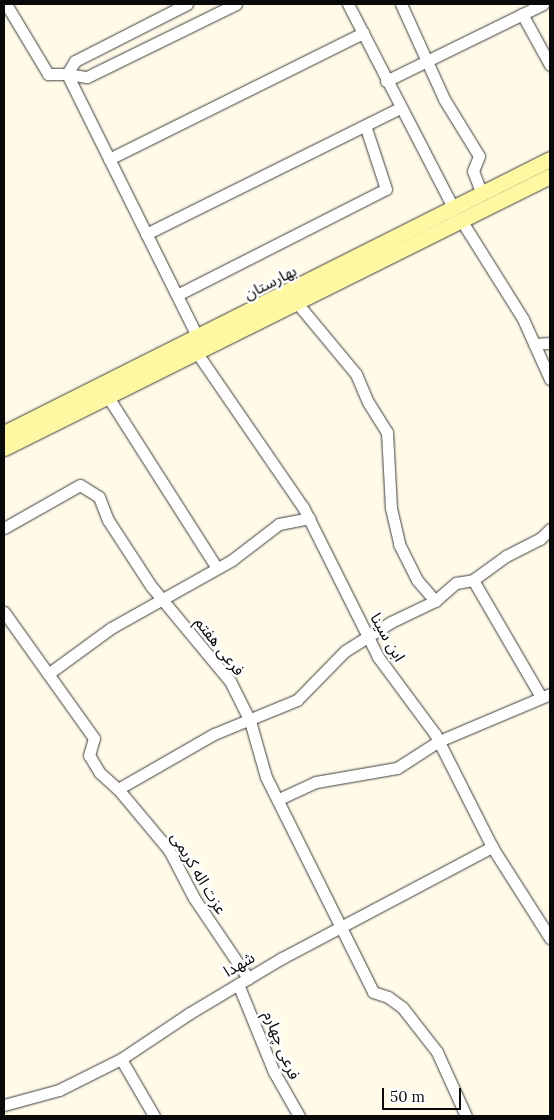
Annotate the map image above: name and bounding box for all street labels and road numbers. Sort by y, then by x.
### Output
street label: بهارستان [240,261,300,303]
street label: ابن سینا [367,609,409,665]
street label: فرعی هفتم [191,613,249,679]
street label: عزت اله کریمی [167,828,231,918]
street label: شهدا [220,947,258,981]
street label: فرعی چهارم [260,1008,304,1082]

